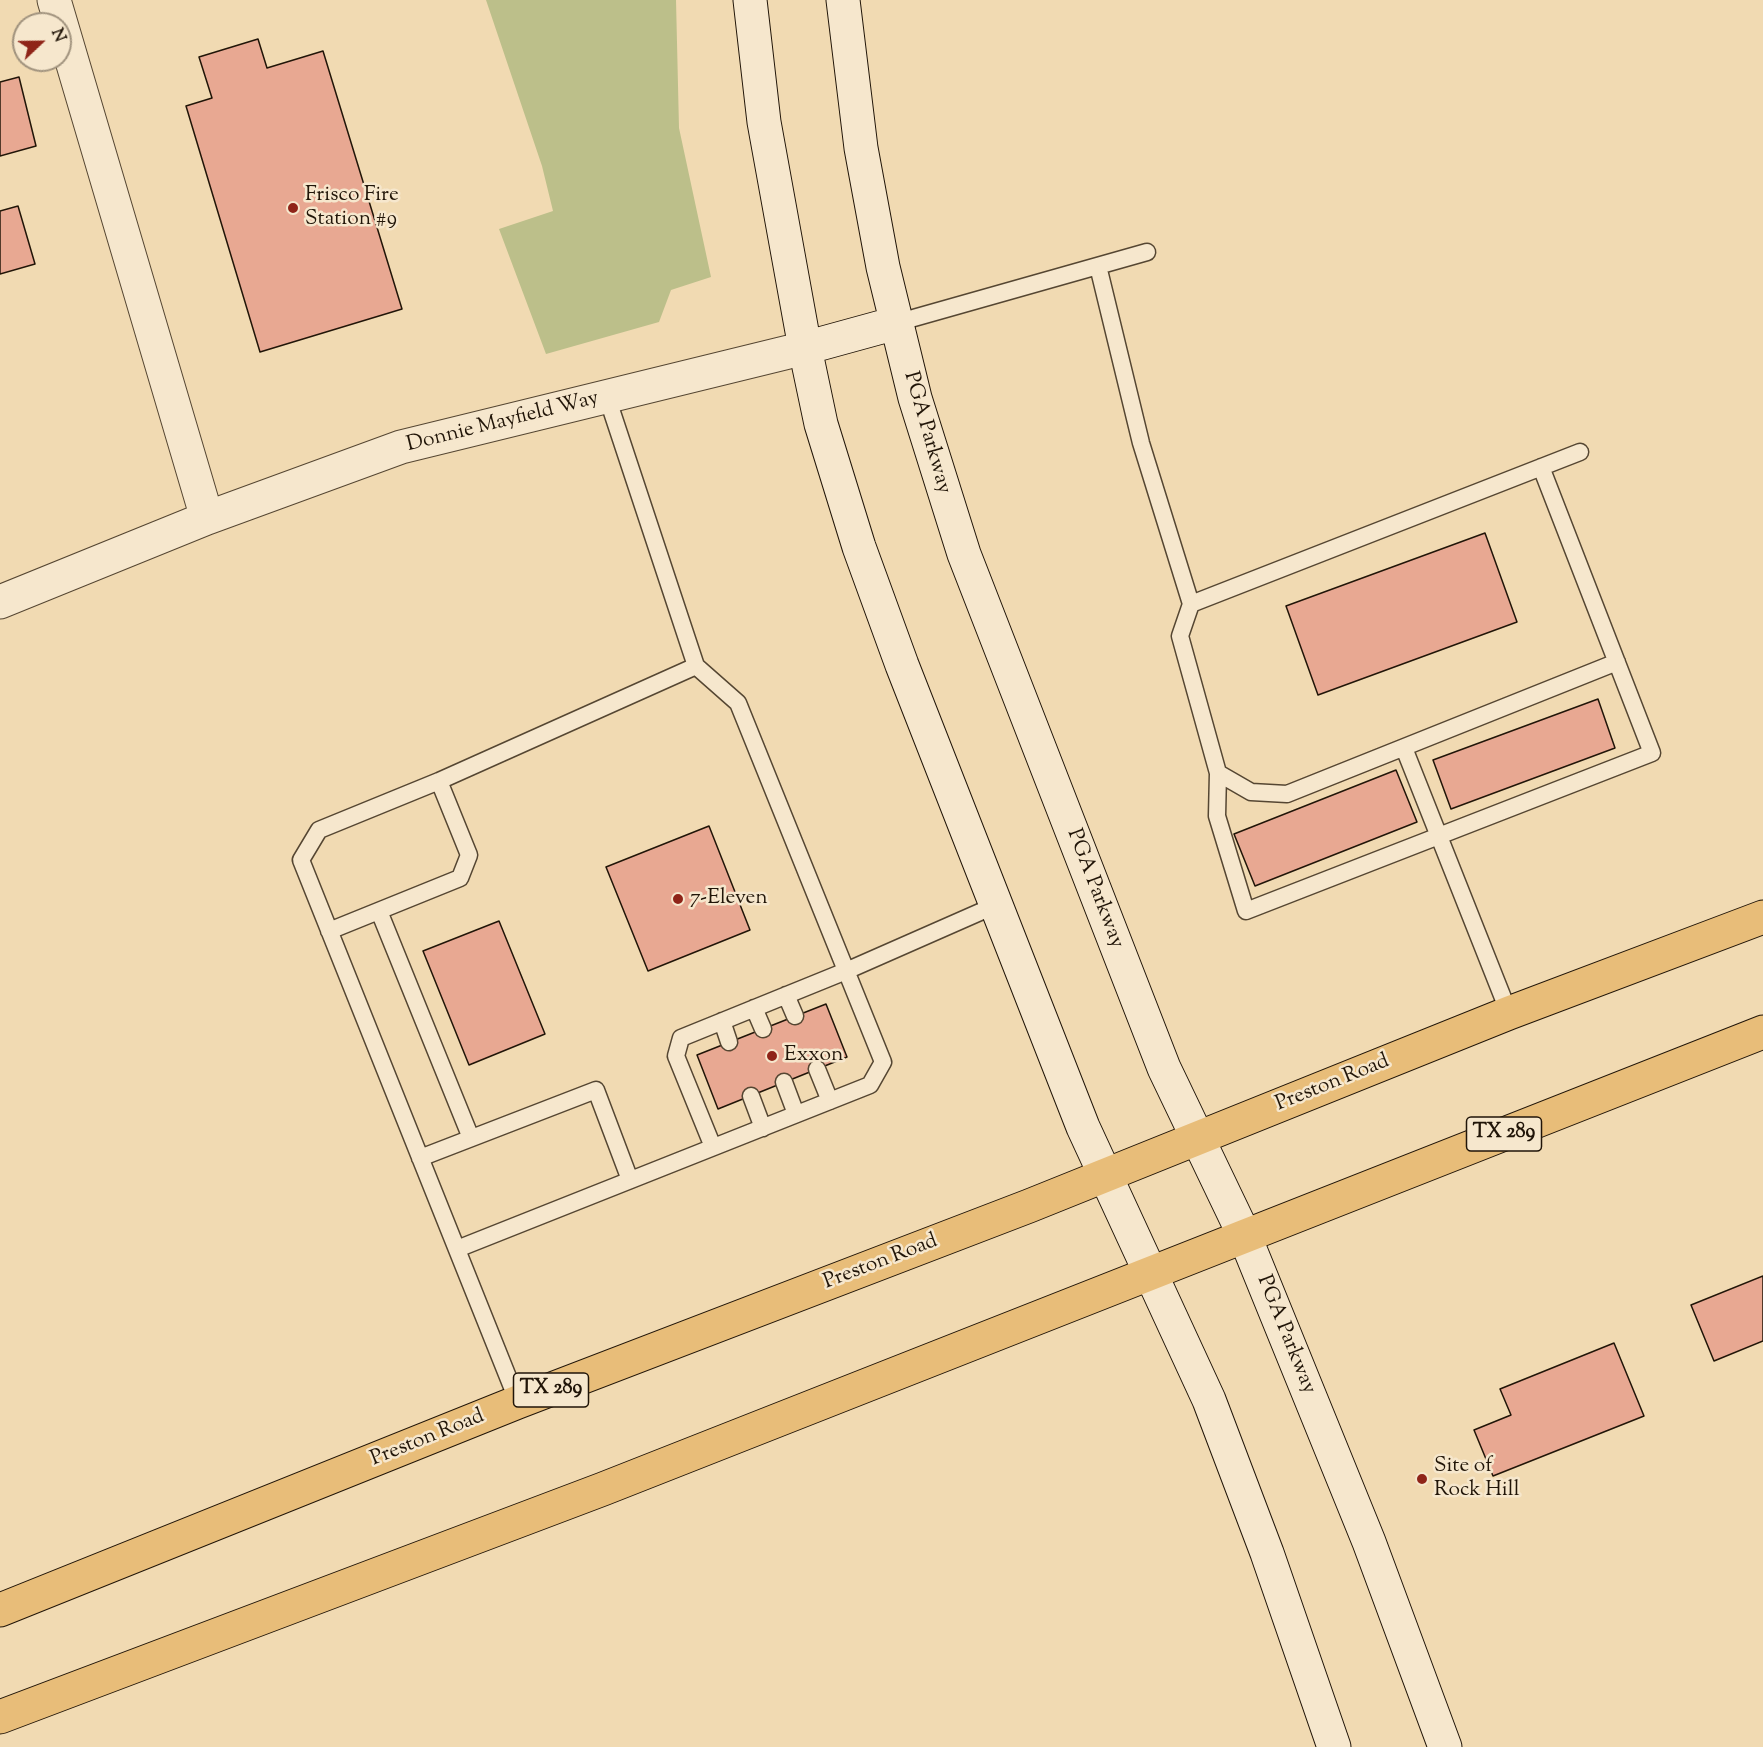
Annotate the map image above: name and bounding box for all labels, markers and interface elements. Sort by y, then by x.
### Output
north arrow [12,12,72,72]
text: N [44,26,70,46]
place label: Frisco Fire Station #9 [305,183,399,233]
marker: Frisco Fire Station #9 [286,201,300,215]
street label: PGA Parkway [897,369,955,497]
street label: Donnie Mayfield Way [404,387,602,459]
street label: PGA Parkway [1060,826,1128,952]
place label: 7-Eleven [690,886,768,912]
marker: 7-Eleven [671,892,685,906]
place label: Exxon [784,1043,843,1069]
marker: Exxon [765,1049,779,1063]
street label: Preston Road [1273,1050,1393,1118]
road number: TX 289 [1466,1117,1541,1151]
street label: Preston Road [820,1230,942,1296]
street label: PGA Parkway [1250,1272,1320,1398]
road number: TX 289 [514,1373,588,1407]
street label: Preston Road [368,1405,488,1473]
place label: Site of Rock Hill [1434,1454,1520,1504]
marker: Site of Rock Hill [1415,1472,1429,1486]

